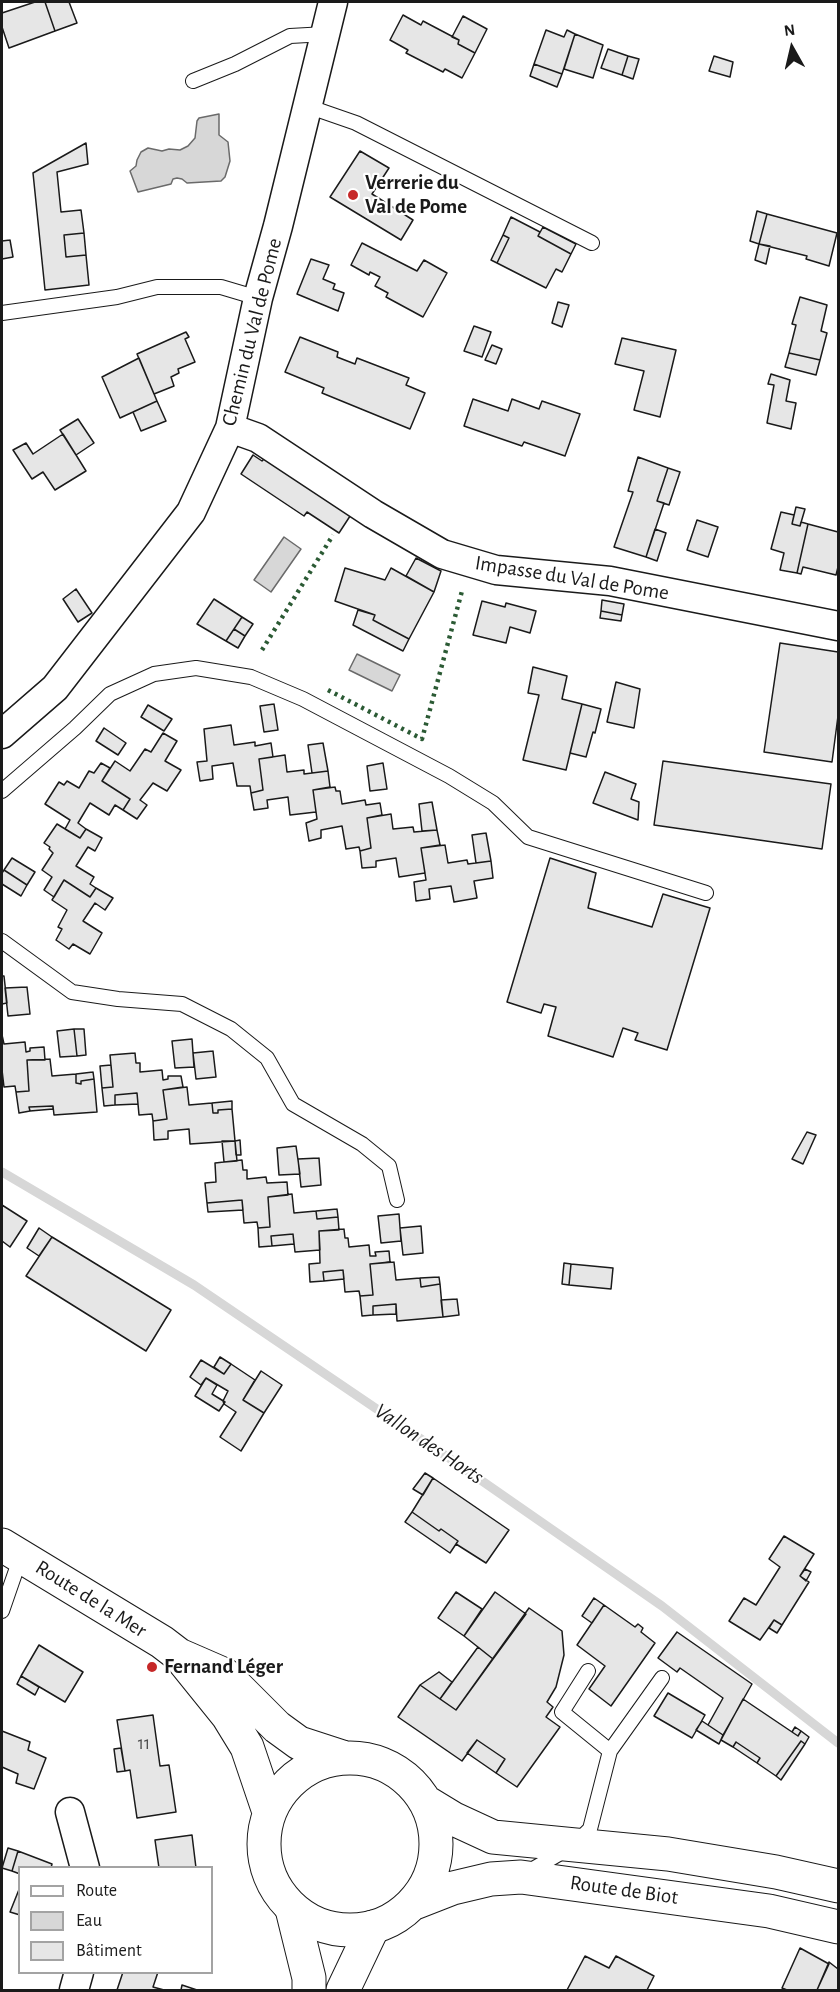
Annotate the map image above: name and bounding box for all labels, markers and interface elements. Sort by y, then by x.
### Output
north arrow [762,18,822,78]
text: N [783,21,796,39]
place label: Verrerie du Val de Pome [365,170,467,220]
marker: Verrerie du Val de Pome [346,188,360,202]
street label: Chemin du Val de Pome [216,236,288,428]
street label: Impasse du Val de Pome [473,550,671,606]
water label: Vallon des Horts [369,1398,489,1490]
street label: Route de la Mer [31,1555,151,1643]
place label: Fernand Léger [164,1654,283,1680]
marker: Fernand Léger [145,1660,159,1674]
house number: 11 [138,1733,150,1755]
legend [18,1866,213,1974]
street label: Route de Biot [568,1870,680,1910]
text: Route [76,1882,117,1900]
text: Eau [76,1912,102,1930]
text: Bâtiment [76,1942,142,1960]

